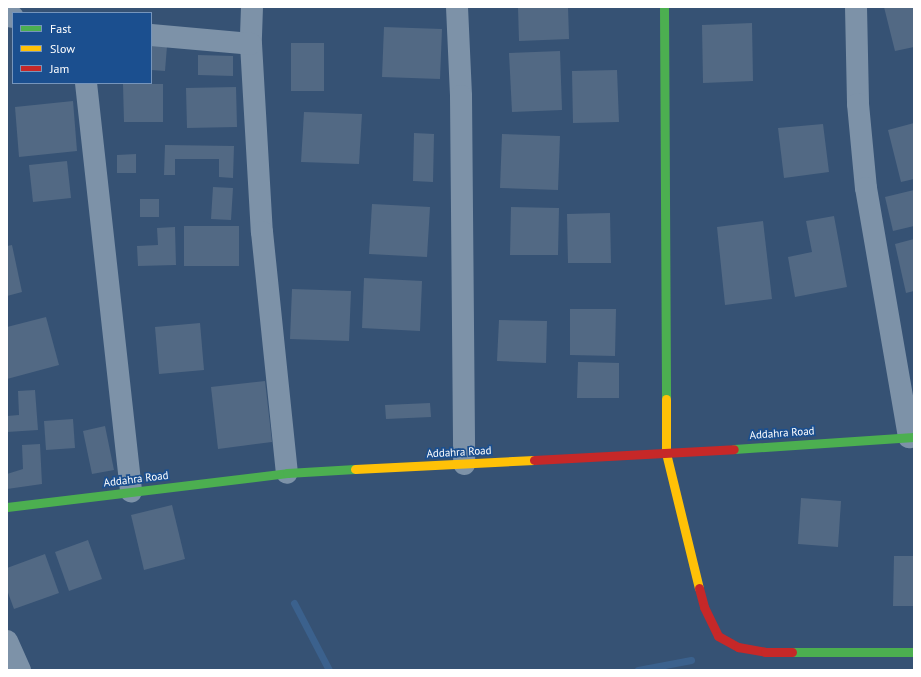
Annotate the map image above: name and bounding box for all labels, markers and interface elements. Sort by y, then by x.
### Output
legend [12,12,152,84]
text: Fast [50,21,71,36]
text: Slow [50,41,75,56]
text: Jam [50,61,69,76]
street label: Addahra Road [749,424,815,442]
street label: Addahra Road [426,444,492,460]
street label: Addahra Road [103,468,169,490]

